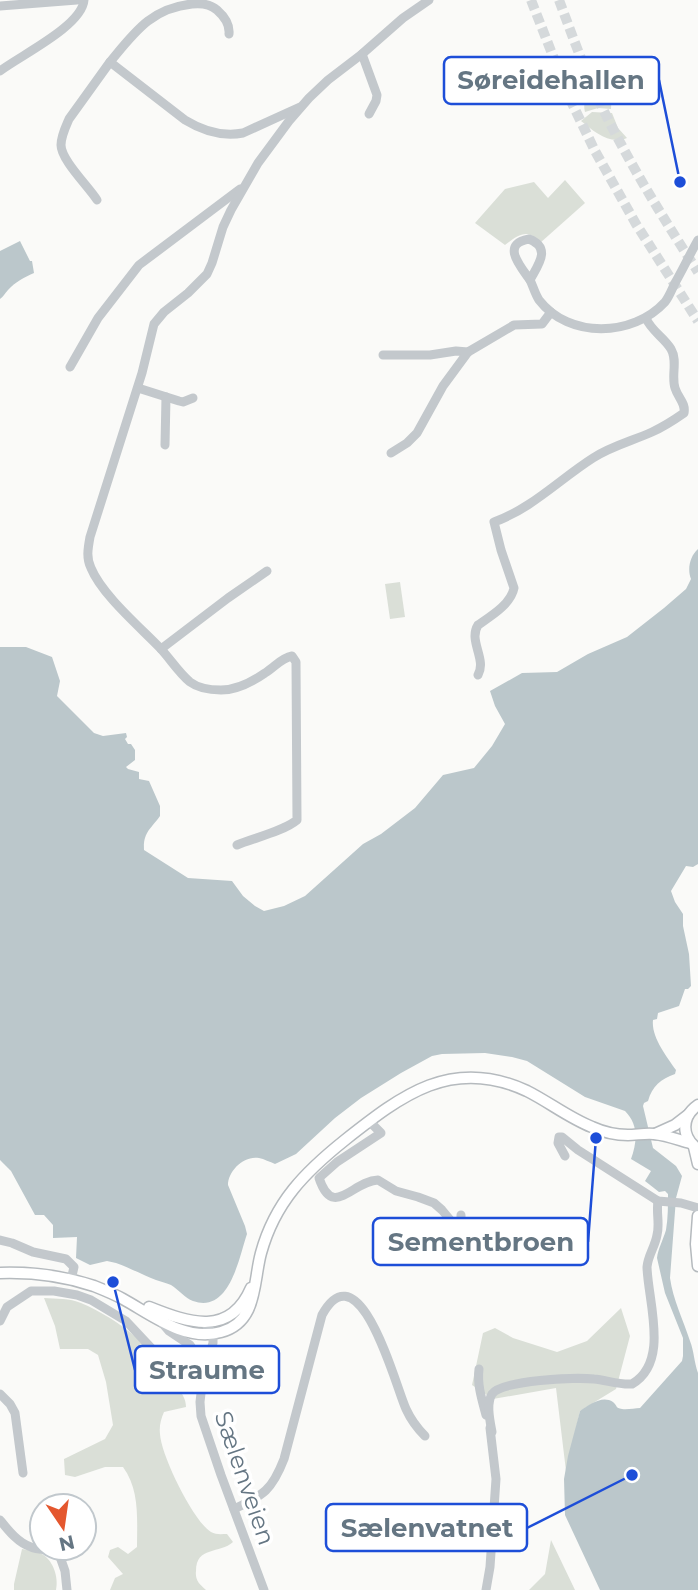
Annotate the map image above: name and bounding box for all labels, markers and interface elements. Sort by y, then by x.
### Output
callout: Søreidehallen [444,57,659,104]
text: Søreidehallen [457,64,645,96]
callout: Sementbroen [373,1218,588,1265]
text: Sementbroen [388,1226,574,1258]
callout: Straume [135,1346,279,1393]
text: Straume [149,1354,265,1386]
street label: Sælenveien [209,1407,281,1549]
north arrow [28,1492,98,1562]
callout: Sælenvatnet [326,1504,527,1551]
text: Sælenvatnet [341,1512,513,1544]
text: N [57,1530,77,1556]

